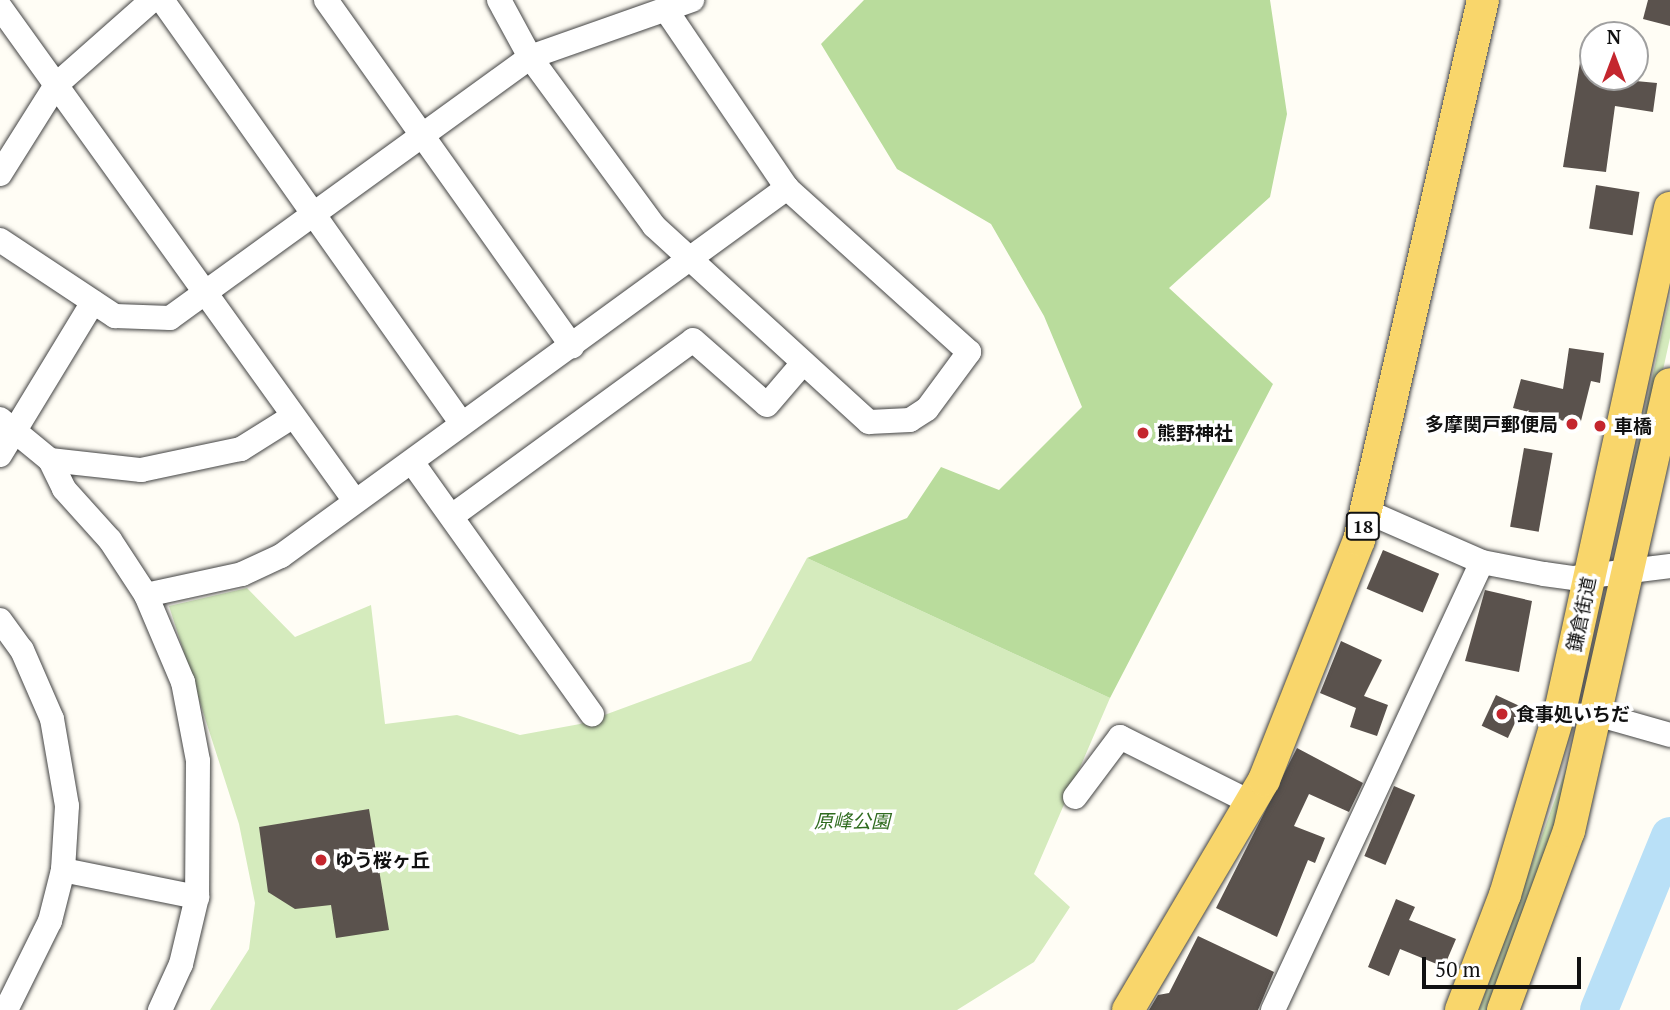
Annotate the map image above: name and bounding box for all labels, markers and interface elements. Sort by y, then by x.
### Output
north arrow [1579,21,1649,91]
text: N [1607,24,1621,49]
place label: 多摩関戸郵便局 [1425,413,1558,435]
place label: 車橋 [1614,415,1652,437]
marker: 多摩関戸郵便局 [1564,416,1580,432]
marker: 車橋 [1592,418,1608,434]
place label: 熊野神社 [1157,422,1233,444]
marker: 熊野神社 [1135,425,1151,441]
road number: 18 [1346,512,1380,540]
street label: 鎌倉街道 [1562,574,1600,654]
place label: 食事処いちだ [1516,703,1630,725]
marker: 食事処いちだ [1494,706,1510,722]
park label: 原峰公園 [814,810,890,832]
place label: ゆう桜ヶ丘 [335,849,430,871]
marker: ゆう桜ヶ丘 [313,852,329,868]
scale bar [1425,944,1584,988]
text: 50 m [1435,955,1481,983]

